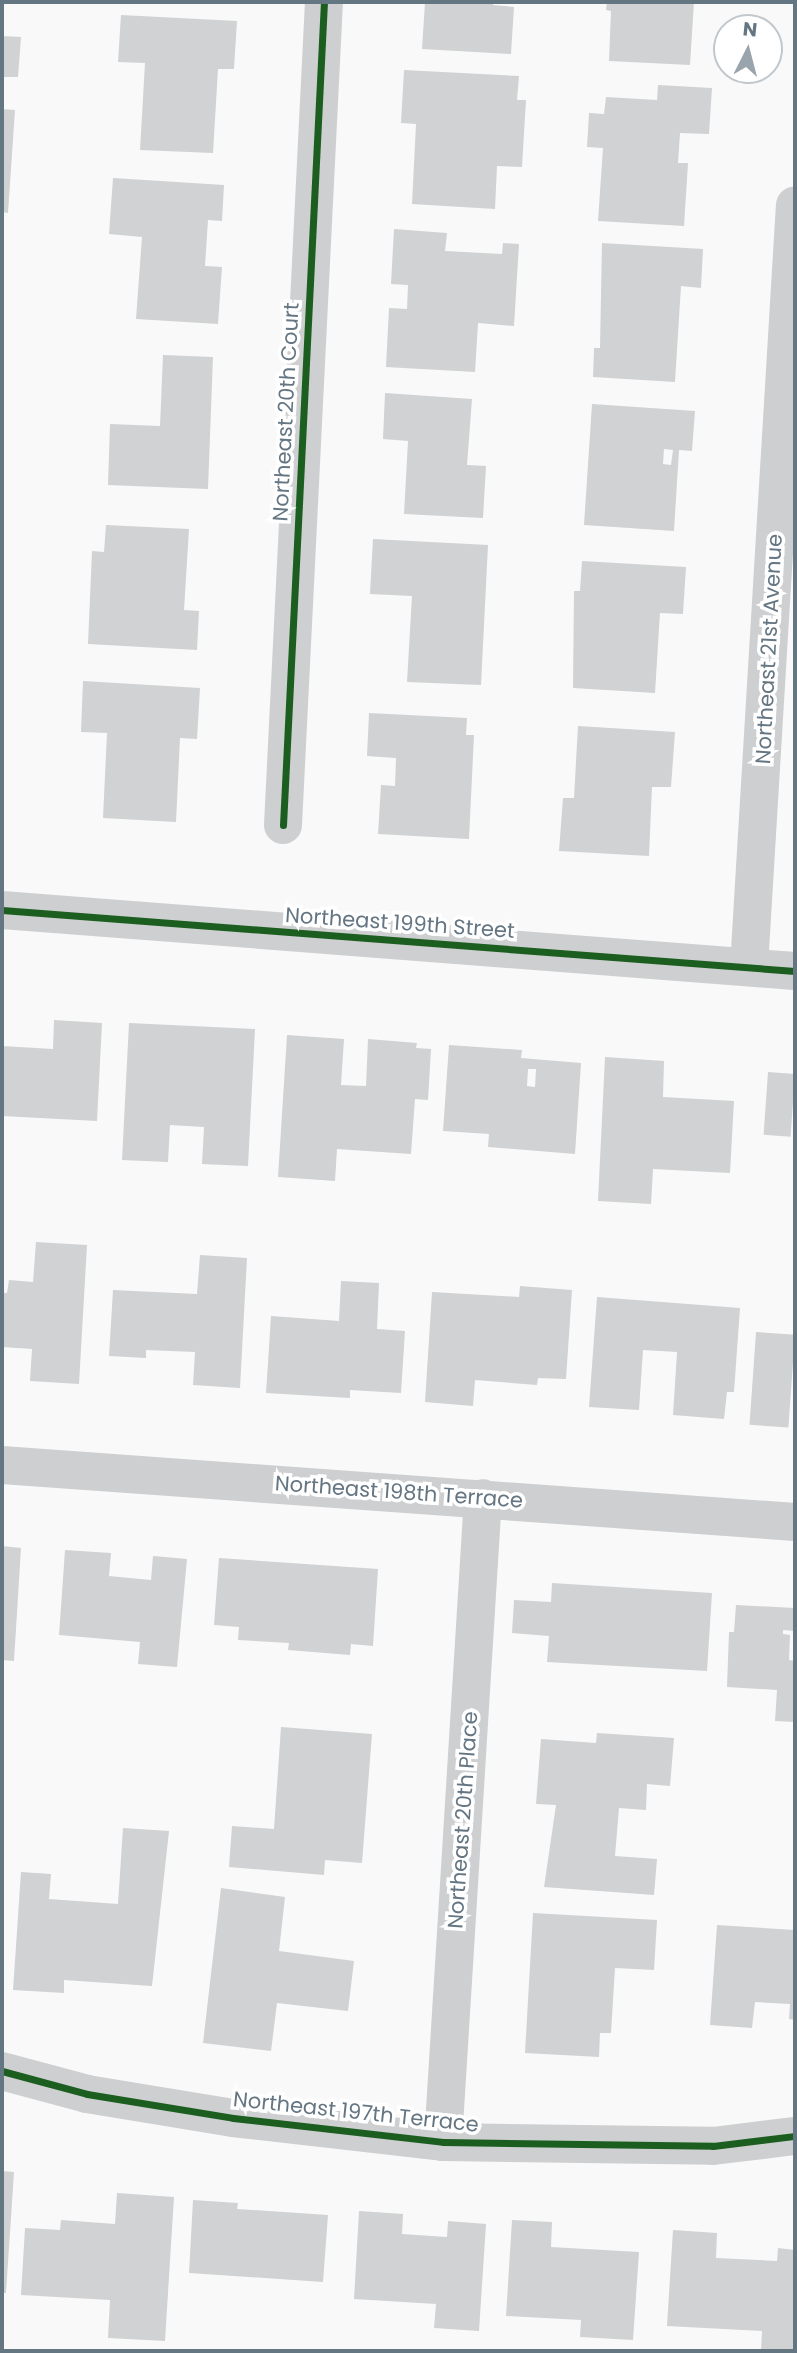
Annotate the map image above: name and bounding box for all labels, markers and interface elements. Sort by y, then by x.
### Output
north arrow [713,14,783,84]
text: N [742,15,759,44]
street label: Northeast 20th Court [268,302,304,522]
street label: Northeast 21st Avenue [750,533,788,765]
street label: Northeast 199th Street [284,902,516,944]
street label: Northeast 198th Terrace [274,1471,524,1513]
street label: Northeast 20th Place [443,1710,483,1930]
street label: Northeast 197th Terrace [232,2087,480,2137]

